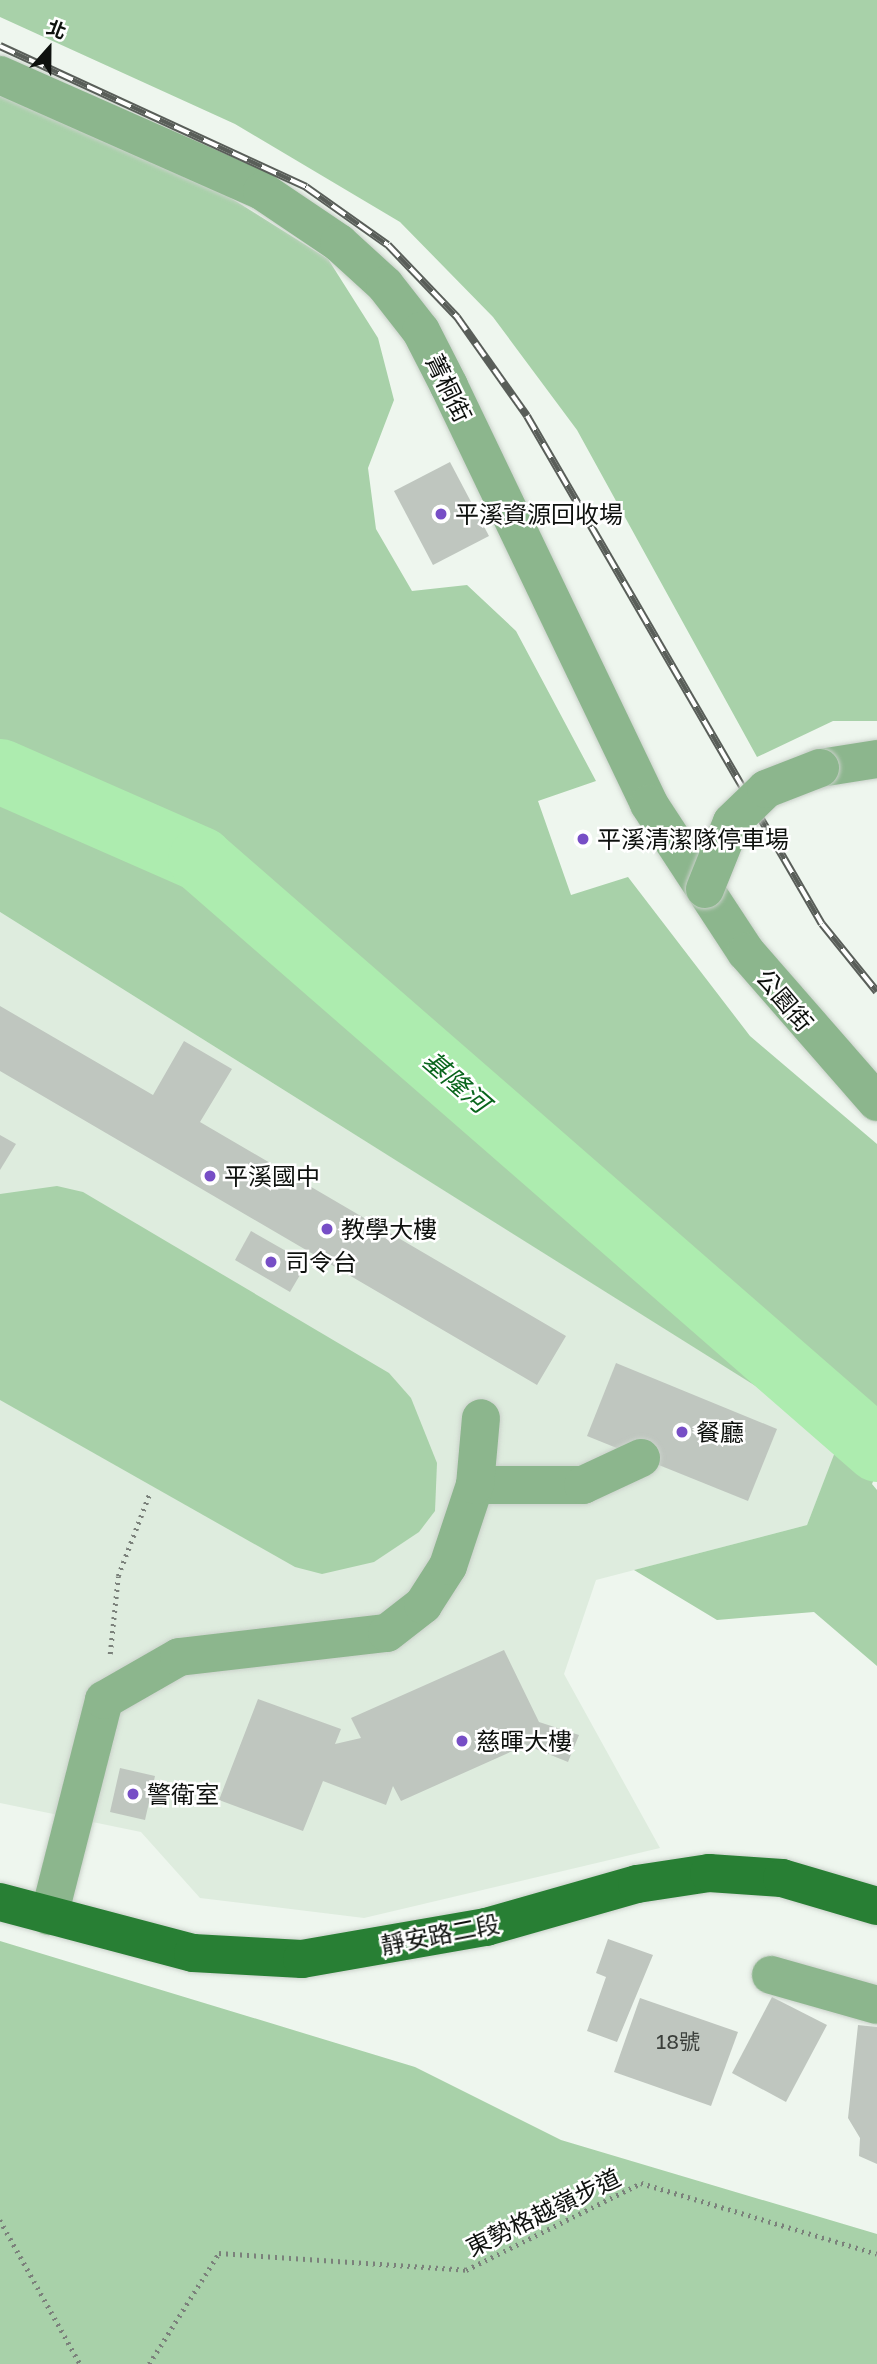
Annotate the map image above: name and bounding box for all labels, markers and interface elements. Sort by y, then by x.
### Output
north arrow [14,14,84,84]
text: 北 [44,15,70,43]
street label: 菁桐街 [420,349,478,427]
place label: 平溪資源回收場 [455,500,623,528]
marker: 平溪資源回收場 [433,506,449,522]
place label: 平溪清潔隊停車場 [597,825,789,853]
marker: 平溪清潔隊停車場 [575,831,591,847]
street label: 公園街 [751,963,819,1037]
water label: 基隆河 [416,1045,496,1119]
place label: 平溪國中 [224,1162,320,1190]
marker: 平溪國中 [202,1168,218,1184]
place label: 教學大樓 [341,1215,437,1243]
marker: 教學大樓 [319,1221,335,1237]
place label: 司令台 [285,1248,357,1276]
marker: 司令台 [263,1254,279,1270]
place label: 餐廳 [696,1418,744,1446]
marker: 餐廳 [674,1424,690,1440]
place label: 慈暉大樓 [476,1727,572,1755]
marker: 慈暉大樓 [454,1733,470,1749]
place label: 警衛室 [147,1780,219,1808]
marker: 警衛室 [125,1786,141,1802]
street label: 靜安路二段 [378,1908,502,1960]
house number: 18號 [656,2028,700,2054]
street label: 東勢格越嶺步道 [461,2162,625,2262]

